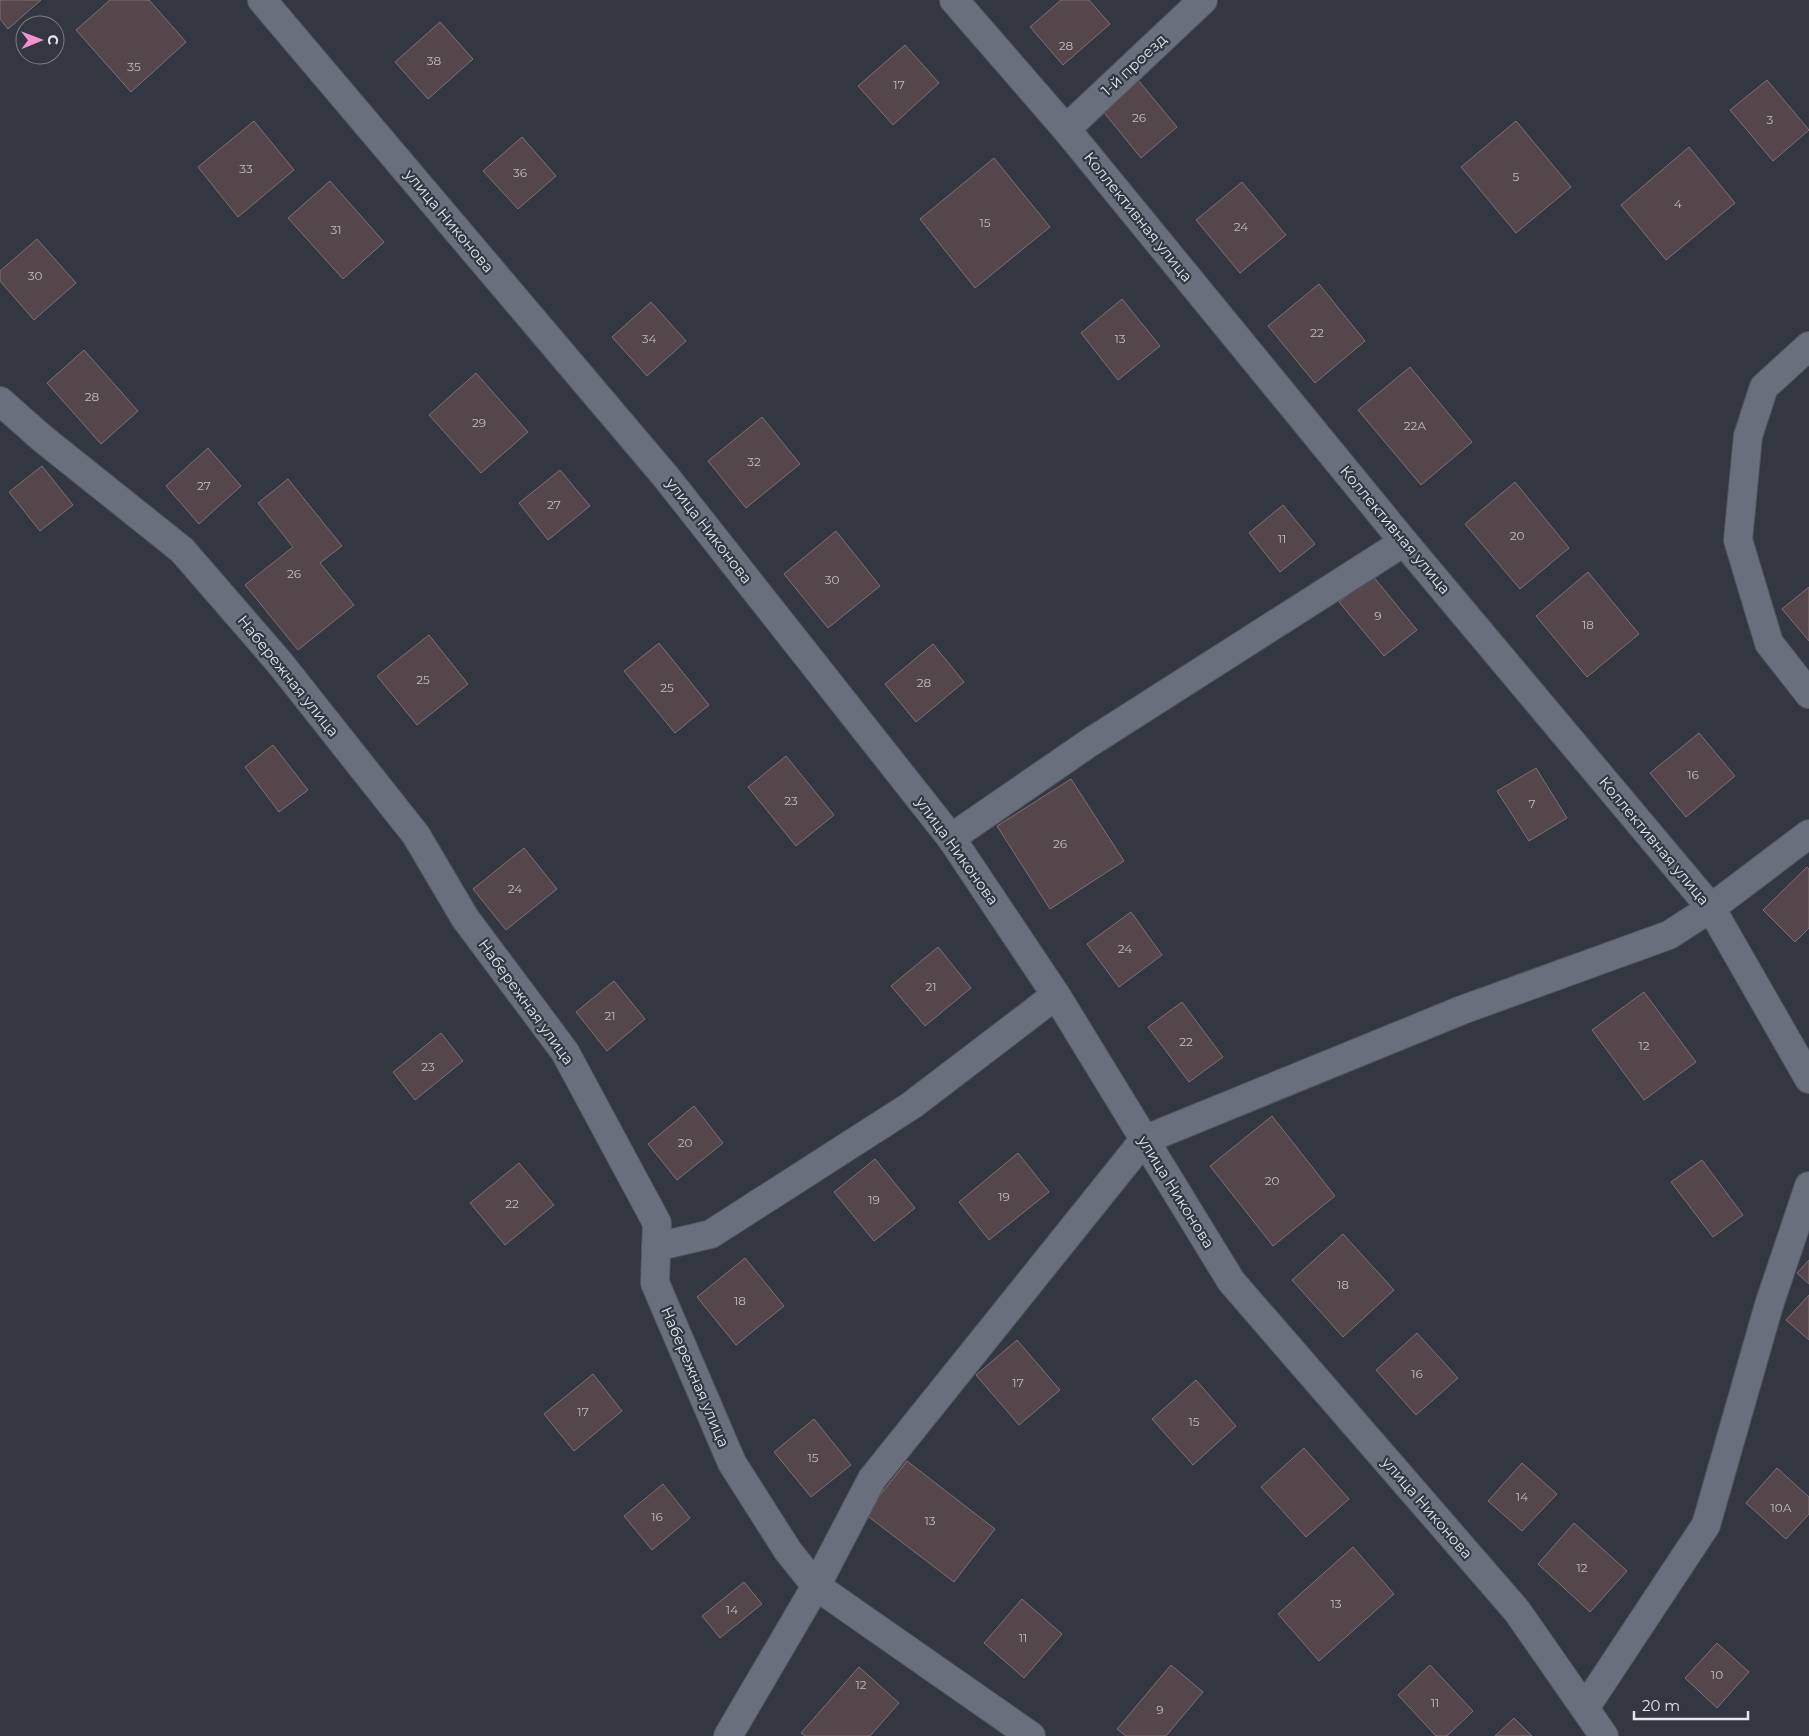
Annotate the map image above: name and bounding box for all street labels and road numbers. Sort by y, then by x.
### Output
street label: 1-й проезд [1097,29,1170,100]
street label: Коллективная улица [1080,148,1197,285]
street label: улица Никонова [400,164,498,276]
street label: Коллективная улица [1336,462,1455,598]
street label: улица Никонова [662,473,757,587]
street label: Набережная улица [234,611,343,740]
street label: Коллективная улица [1595,773,1714,909]
street label: улица Никонова [911,792,1003,908]
street label: Набережная улица [474,935,578,1068]
street label: улица Никонова [1134,1131,1219,1251]
street label: Набережная улица [657,1304,734,1450]
street label: улица Никонова [1377,1452,1477,1563]

